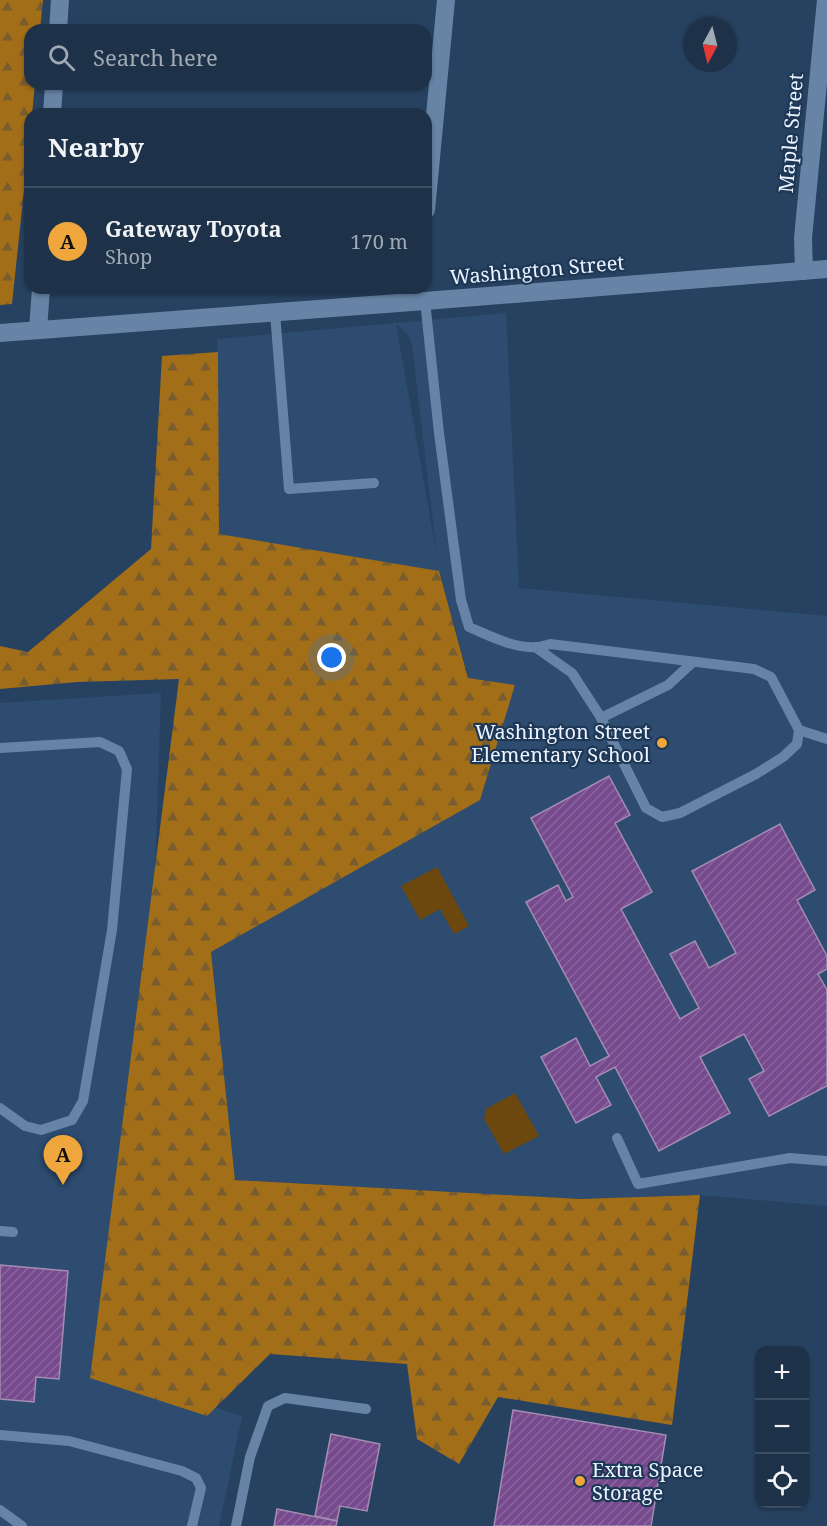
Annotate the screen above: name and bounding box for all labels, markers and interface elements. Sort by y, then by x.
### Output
north arrow [683,18,737,72]
search box [24,24,432,90]
icon: search [45,41,78,74]
text: Search here [93,42,218,72]
street label: Maple Street [772,72,809,194]
text: Nearby [48,129,144,165]
text: Gateway Toyota [105,213,282,243]
text: A [60,228,75,255]
text: 170 m [350,228,408,255]
text: Shop [105,243,152,270]
street label: Washington Street [449,248,625,291]
your location [317,643,346,672]
place label: Washington Street Elementary School [471,718,650,768]
marker: Washington Street Elementary School [655,736,669,750]
pin: A [44,1136,82,1185]
map controls [755,1346,809,1508]
button: + [755,1346,809,1400]
button: − [755,1400,809,1454]
button: locate [755,1454,809,1508]
place label: Extra Space Storage [592,1456,704,1506]
marker: Extra Space Storage [573,1474,587,1488]

